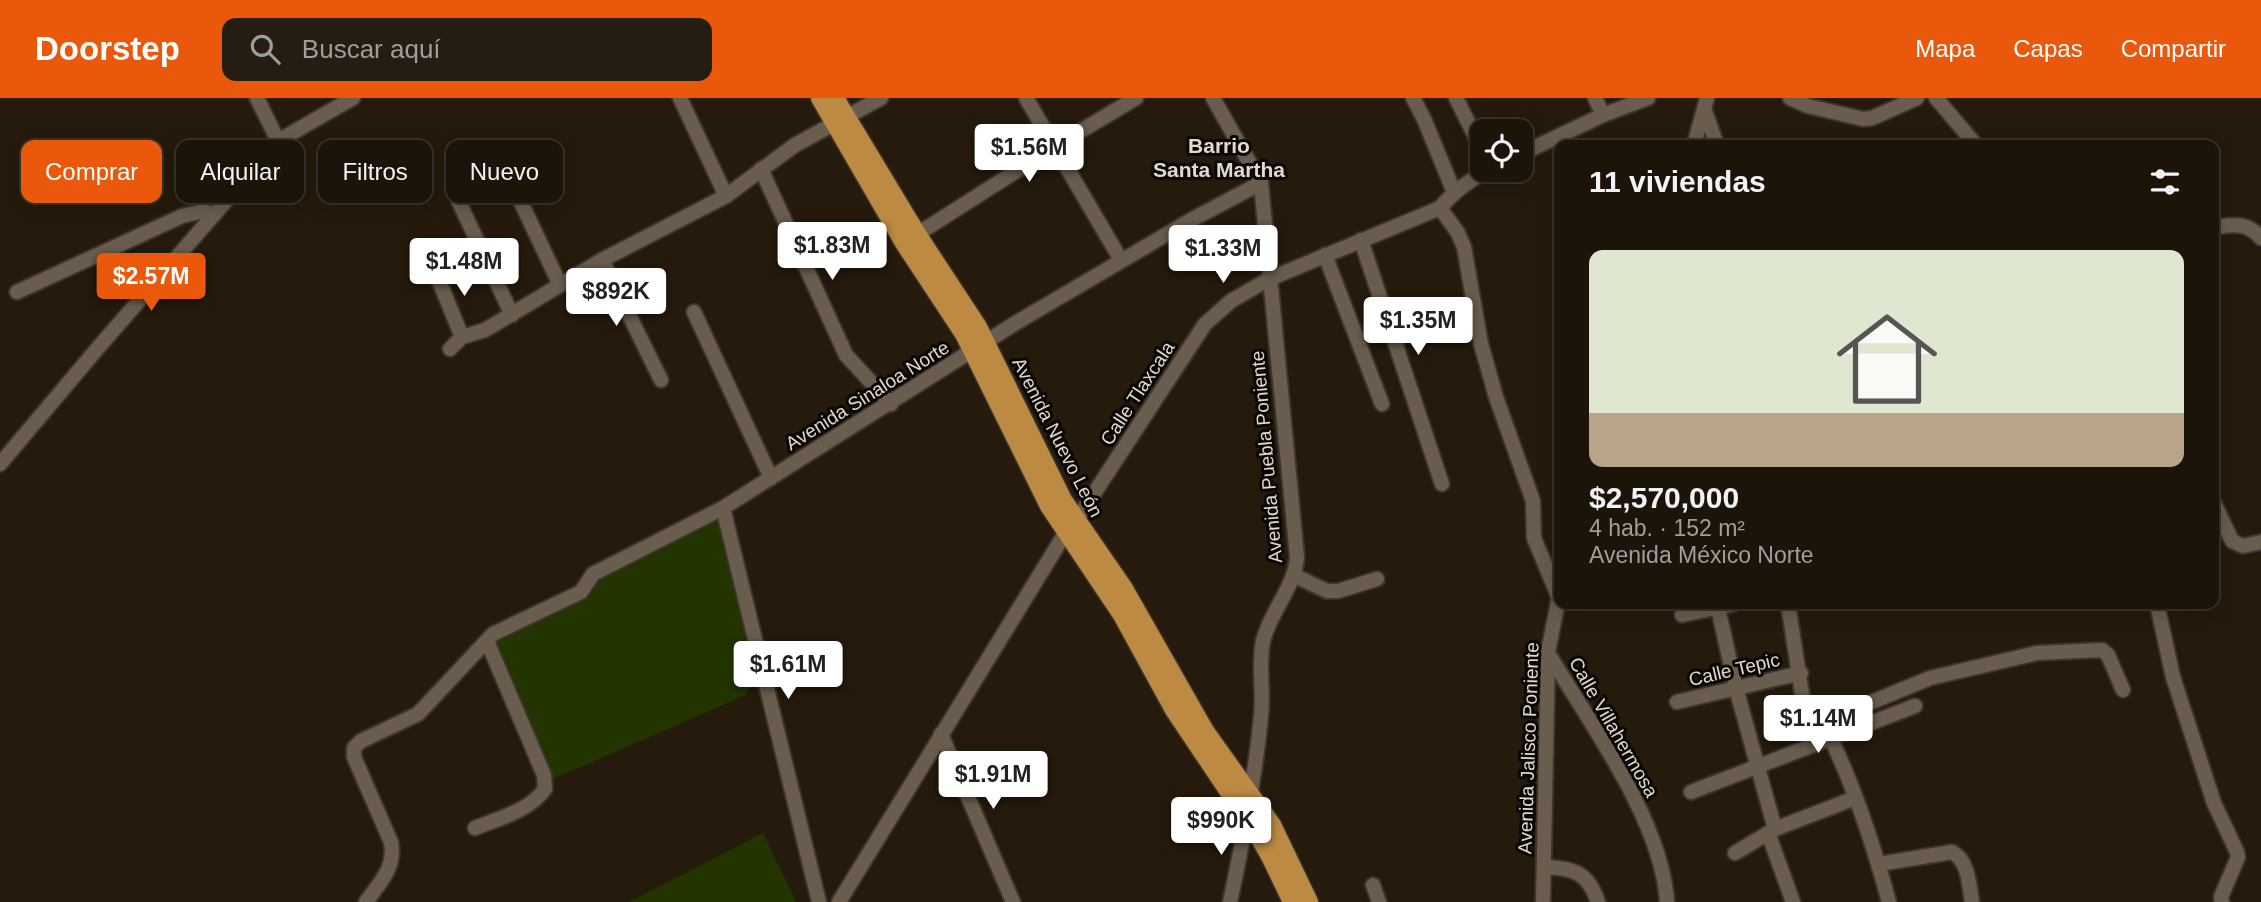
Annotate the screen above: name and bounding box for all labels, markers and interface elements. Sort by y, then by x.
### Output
search box [222,18,712,81]
text: Doorstep [35,30,180,67]
icon: search [246,30,284,68]
text: Buscar aquí [302,34,441,64]
text: Mapa [1915,35,1975,62]
text: Capas [2013,35,2083,62]
text: Compartir [2121,35,2226,62]
map controls [1470,119,1533,182]
button: locate [1470,119,1533,182]
pin: $1.56M [972,125,1086,184]
text: $1.56M [991,134,1067,160]
district label: Barrio Santa Martha [1153,134,1285,181]
chip: Comprar [21,140,162,203]
chip: Alquilar [176,140,304,203]
chip: Filtros [318,140,432,203]
chip: Nuevo [446,140,563,203]
icon: filters [2146,163,2184,201]
text: 11 viviendas [1589,165,1766,198]
pin: $1.83M [775,222,889,282]
pin: $1.33M [1166,226,1280,285]
text: $1.83M [794,232,870,258]
text: $1.33M [1185,235,1261,261]
pin: $1.48M [407,238,521,298]
text: $1.48M [426,248,502,274]
pin: $2.57M [94,254,208,313]
text: $2.57M [113,263,189,289]
pin: $892K [567,268,665,328]
text: $892K [582,278,650,304]
icon: home [1824,296,1950,422]
pin: $1.35M [1361,298,1475,357]
text: $1.35M [1380,307,1456,333]
street label: Avenida Sinaloa Norte [782,337,953,454]
street label: Calle Tlaxcala [1096,337,1179,449]
street label: Avenida Puebla Poniente [1247,350,1286,564]
street label: Avenida Nuevo León [1008,354,1107,520]
text: $2,570,000 [1589,481,1739,514]
text: 4 hab. · 152 m² [1589,515,1745,541]
text: Avenida México Norte [1589,542,1814,568]
pin: $1.61M [731,642,845,701]
street label: Avenida Jalisco Poniente [1514,642,1543,854]
street label: Calle Tepic [1687,649,1782,690]
text: $1.61M [750,651,826,677]
street label: Calle Villahermosa [1565,654,1662,801]
pin: $1.14M [1761,696,1875,755]
text: $1.14M [1780,705,1856,731]
pin: $1.91M [936,752,1050,811]
text: $1.91M [955,761,1031,787]
pin: $990K [1172,798,1270,857]
text: $990K [1187,807,1255,833]

